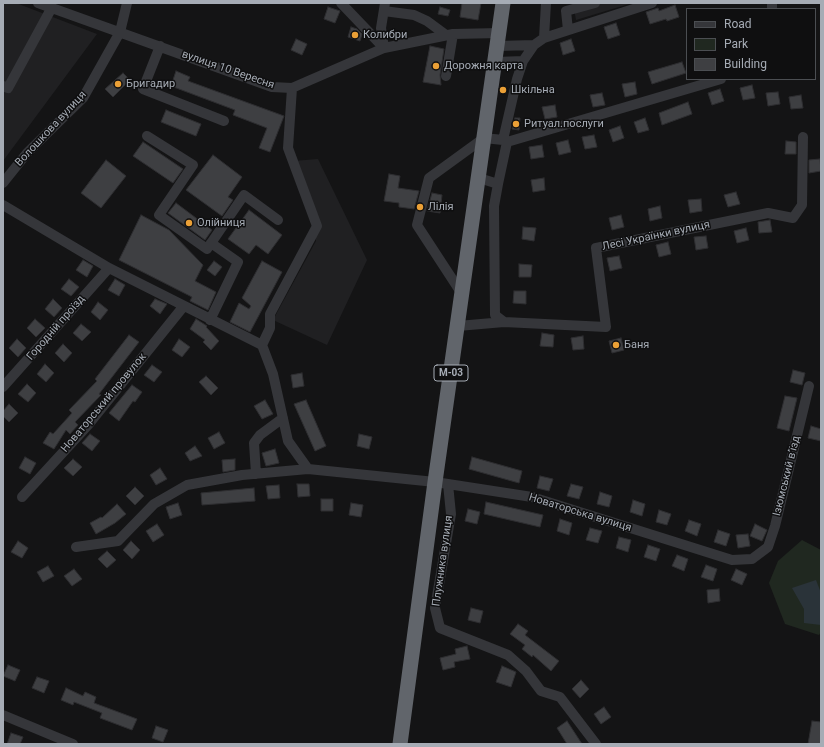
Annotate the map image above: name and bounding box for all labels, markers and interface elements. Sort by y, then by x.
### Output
legend [686,8,816,80]
text: Road [724,17,752,31]
place label: Колибри [363,28,407,42]
marker: Колибри [350,30,360,40]
text: Park [724,37,748,51]
street label: вулиця 10 Вересня [180,48,276,92]
text: Building [724,57,767,71]
place label: Дорожня карта [444,59,523,73]
marker: Дорожня карта [431,61,441,71]
place label: Бригадир [126,77,175,91]
marker: Бригадир [113,79,123,89]
place label: Шкільна [511,83,555,97]
marker: Шкільна [498,85,508,95]
street label: Волошкова вулиця [13,89,89,169]
place label: Ритуал.послуги [524,117,604,131]
marker: Ритуал.послуги [511,119,521,129]
place label: Лілія [428,200,454,214]
marker: Лілія [415,202,425,212]
place label: Олійниця [197,216,245,230]
marker: Олійниця [184,218,194,228]
street label: Лесі Українки вулиця [601,218,711,254]
street label: Городній проїзд [24,293,88,363]
place label: Баня [624,338,649,352]
marker: Баня [611,340,621,350]
street label: Новаторський провулок [59,351,149,455]
road number: М-03 [434,365,468,381]
street label: Ізюмський в’їзд [771,435,803,517]
street label: Новаторська вулиця [527,491,633,535]
street label: Плужника вулиця [430,515,456,607]

